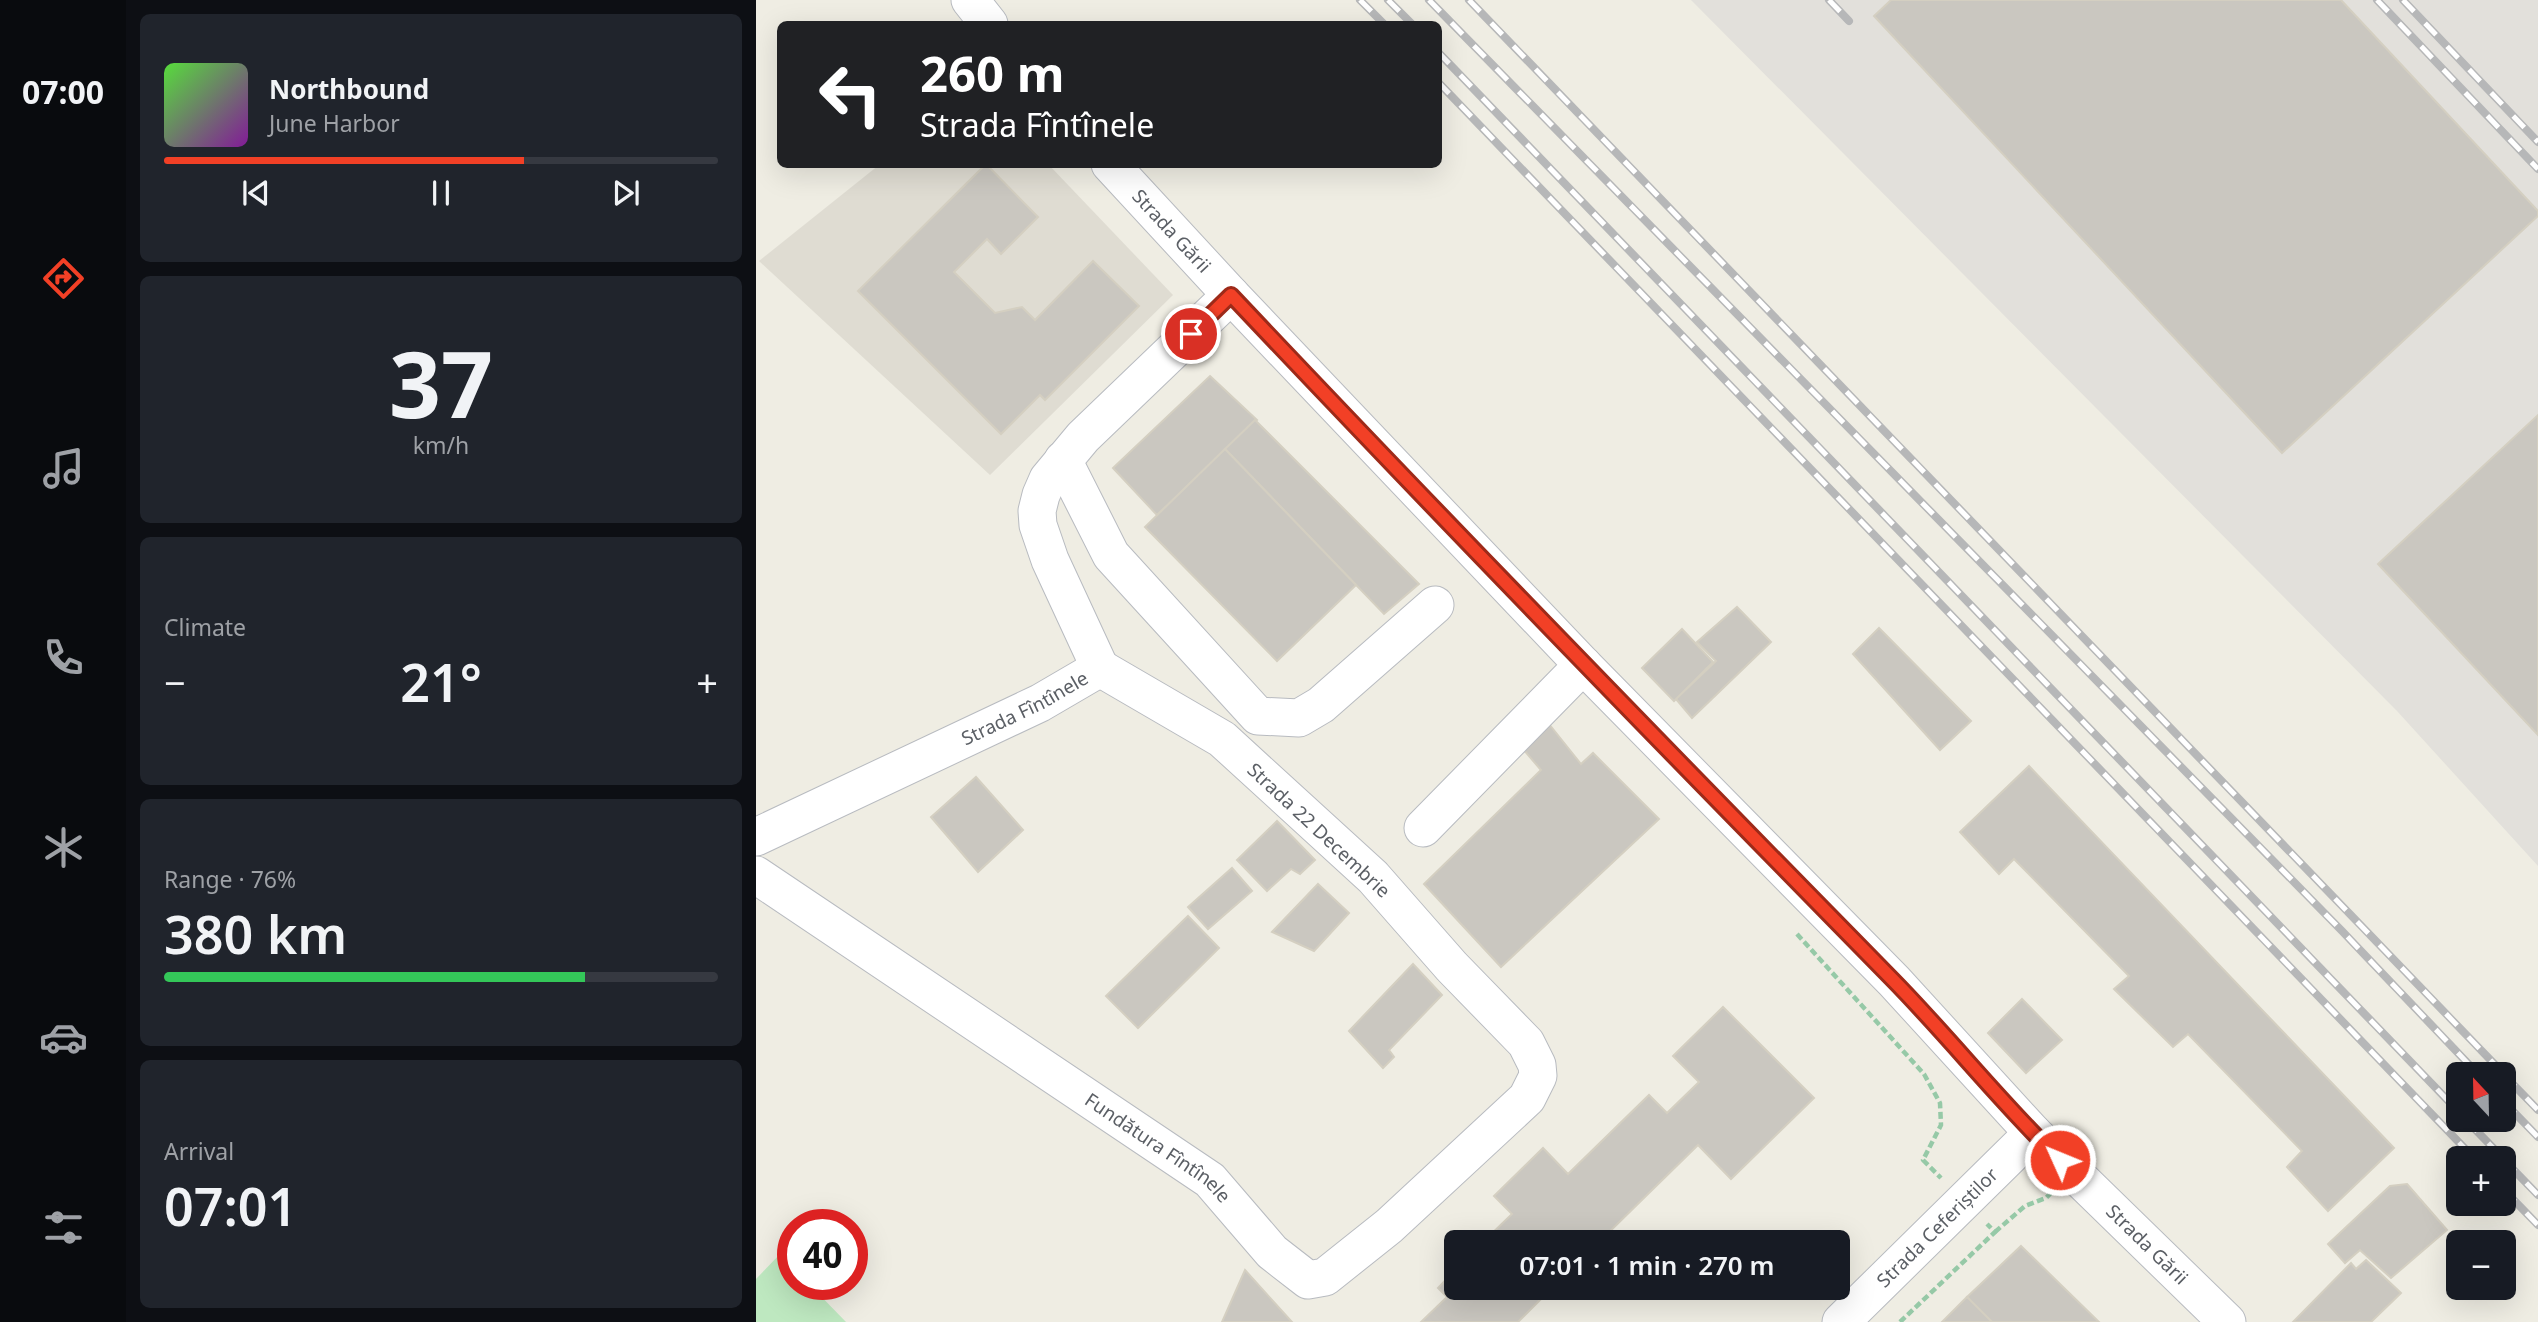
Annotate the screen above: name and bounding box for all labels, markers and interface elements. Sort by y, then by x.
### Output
text: 260 m [920,40,1065,106]
icon: left [805,49,896,140]
text: 07:00 [22,70,104,113]
text: Northbound [269,71,429,107]
text: Strada Fîntînele [920,103,1154,146]
text: June Harbor [269,107,400,139]
icon: previous [237,174,275,212]
icon: pause [422,174,460,212]
icon: next [607,174,645,212]
street label: Strada Gării [1127,183,1217,278]
icon: directions [39,254,88,303]
pin [1161,304,1221,364]
icon: arrive [1172,315,1210,353]
text: 37 [389,321,493,445]
text: km/h [413,429,469,461]
icon: music [39,444,88,493]
text: Climate [164,611,246,643]
icon: phone [39,633,88,682]
text: 21° [400,646,482,717]
text: − [164,656,186,708]
text: + [696,656,718,708]
street label: Strada Fîntînele [957,665,1093,751]
street label: Strada 22 Decembrie [1242,757,1396,903]
icon: climate [39,823,88,872]
text: Range · 76% [164,863,296,895]
text: 380 km [164,898,347,969]
icon: car [39,1013,88,1062]
north arrow [2446,1062,2516,1132]
map controls [2446,1062,2516,1300]
street label: Fundătura Fîntînele [1080,1087,1237,1208]
position arrow [2023,1123,2097,1197]
text: Arrival [164,1135,234,1167]
button: + [2446,1146,2516,1216]
street label: Strada Ceferiștilor [1871,1162,2004,1293]
text: 07:01 [164,1170,297,1241]
street label: Strada Gării [2101,1198,2194,1290]
icon: filters [39,1203,88,1252]
speed limit sign: 40 [777,1209,868,1300]
button: − [2446,1230,2516,1300]
text: 07:01 · 1 min · 270 m [1520,1247,1774,1283]

